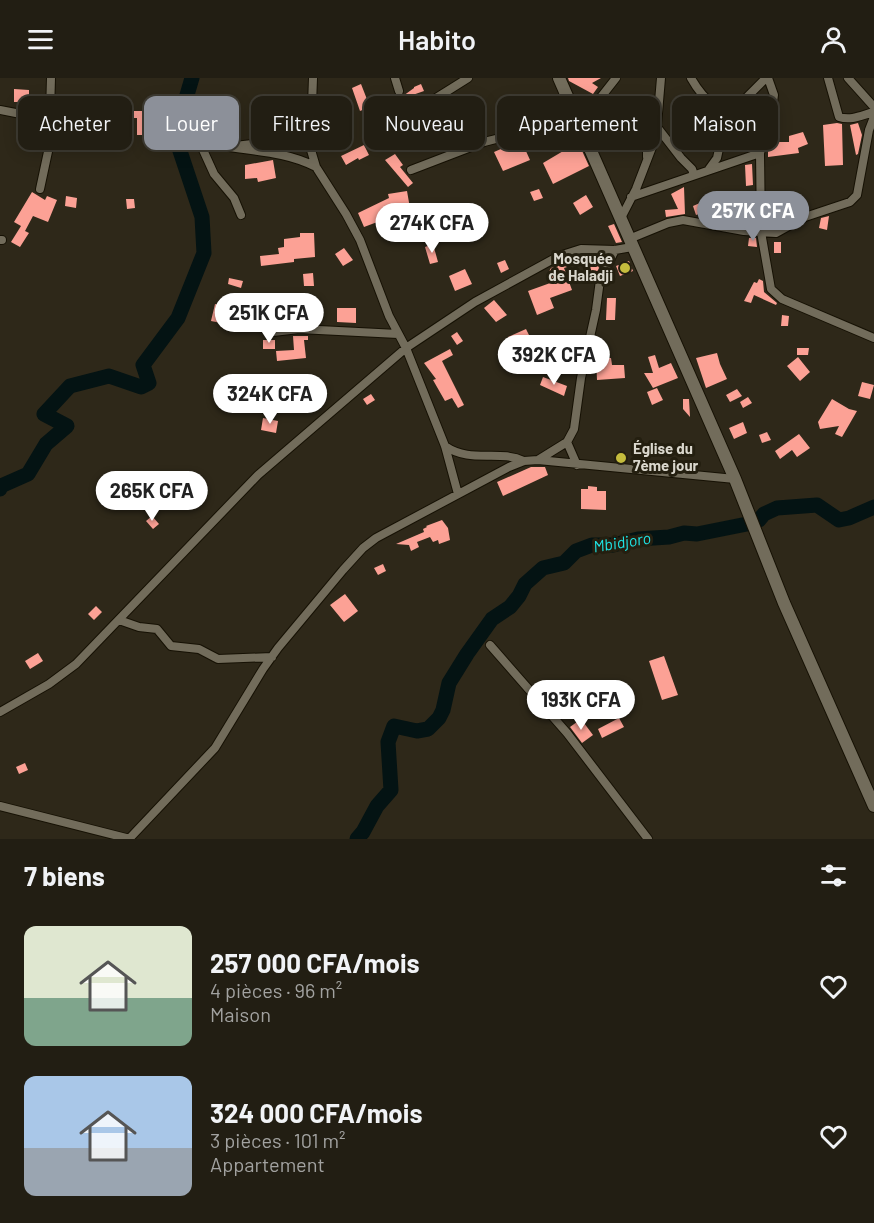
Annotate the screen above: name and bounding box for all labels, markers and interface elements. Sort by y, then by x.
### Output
icon: menu [24,23,57,56]
text: Habito [398,23,476,55]
icon: person [817,23,850,56]
chip: Acheter [18,96,132,150]
chip: Louer [144,96,239,150]
chip: Filtres [251,96,352,150]
chip: Nouveau [364,96,485,150]
chip: Appartement [497,96,660,150]
chip: Maison [672,96,778,150]
pin: 257K CFA [691,191,815,242]
text: 257K CFA [711,198,795,222]
pin: 274K CFA [370,203,494,254]
text: 274K CFA [390,210,474,234]
place label: Mosquée de Haladji [548,249,613,284]
marker: Mosquée de Haladji [618,261,632,275]
pin: 251K CFA [207,293,331,344]
text: 251K CFA [229,300,309,324]
pin: 392K CFA [492,335,616,386]
text: 392K CFA [512,342,596,366]
pin: 324K CFA [208,374,332,425]
text: 324K CFA [227,381,313,405]
place label: Église du 7ème jour [633,439,699,474]
marker: Église du 7ème jour [614,451,628,465]
pin: 265K CFA [90,471,214,522]
text: 265K CFA [110,478,194,502]
water label: Mbidjoro [592,528,652,555]
pin: 193K CFA [519,680,643,731]
text: 193K CFA [541,687,621,711]
icon: filters [817,859,850,892]
text: 7 biens [24,860,105,891]
text: 257 000 CFA/mois [210,947,420,978]
icon: home [72,950,144,1022]
icon: heart [817,970,850,1003]
text: 4 pièces · 96 m² [210,978,342,1002]
text: Maison [210,1002,271,1026]
text: 324 000 CFA/mois [210,1097,423,1128]
icon: home [72,1100,144,1172]
icon: heart [817,1120,850,1153]
text: 3 pièces · 101 m² [210,1128,346,1152]
text: Appartement [210,1152,325,1176]

